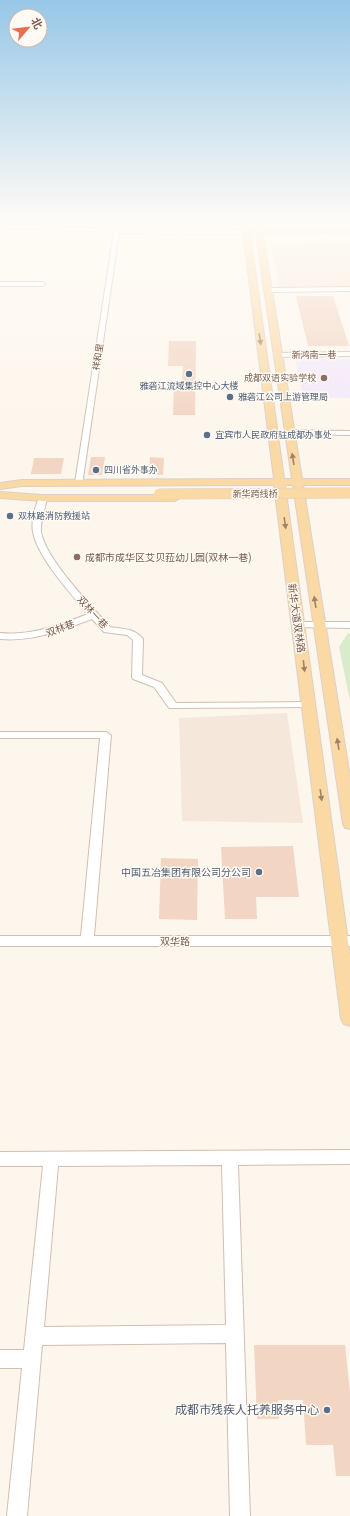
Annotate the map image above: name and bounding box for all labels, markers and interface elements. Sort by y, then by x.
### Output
north arrow [8,8,48,48]
text: 北 [28,16,45,31]
one-way arrow [257,333,264,345]
street label: 祥和里 [91,343,105,371]
street label: 新鸿南一巷 [291,350,337,360]
marker: 雅砻江流域集控中心大楼 [184,369,194,379]
place label: 成都双语实验学校 [244,372,317,383]
marker: 成都双语实验学校 [319,373,329,383]
place label: 雅砻江流域集控中心大楼 [139,381,239,391]
marker: 雅砻江公司上游管理局 [225,392,235,402]
place label: 雅砻江公司上游管理局 [238,392,328,402]
marker: 宜宾市人民政府驻成都办事处 [202,430,212,440]
place label: 宜宾市人民政府驻成都办事处 [215,430,332,440]
one-way arrow [290,453,296,465]
marker: 四川省外事办 [91,465,101,475]
place label: 四川省外事办 [104,465,158,475]
street label: 新华跨线桥 [232,488,278,499]
marker: 双林路消防救援站 [5,511,15,521]
place label: 双林路消防救援站 [18,511,90,521]
one-way arrow [282,517,288,529]
marker: 成都市成华区艾贝菈幼儿园(双林一巷) [72,552,82,562]
place label: 成都市成华区艾贝菈幼儿园(双林一巷) [85,552,251,564]
street label: 新华大道双林路 [286,583,307,653]
street label: 双林一巷 [75,594,110,631]
one-way arrow [312,596,318,608]
street label: 双林巷 [44,618,76,639]
one-way arrow [300,660,307,672]
one-way arrow [334,738,340,750]
one-way arrow [317,789,324,801]
place label: 中国五冶集团有限公司分公司 [121,867,251,878]
marker: 中国五冶集团有限公司分公司 [254,867,264,877]
street label: 双华路 [160,936,190,947]
place label: 成都市残疾人托养服务中心 [175,1403,319,1417]
marker: 成都市残疾人托养服务中心 [322,1405,332,1415]

